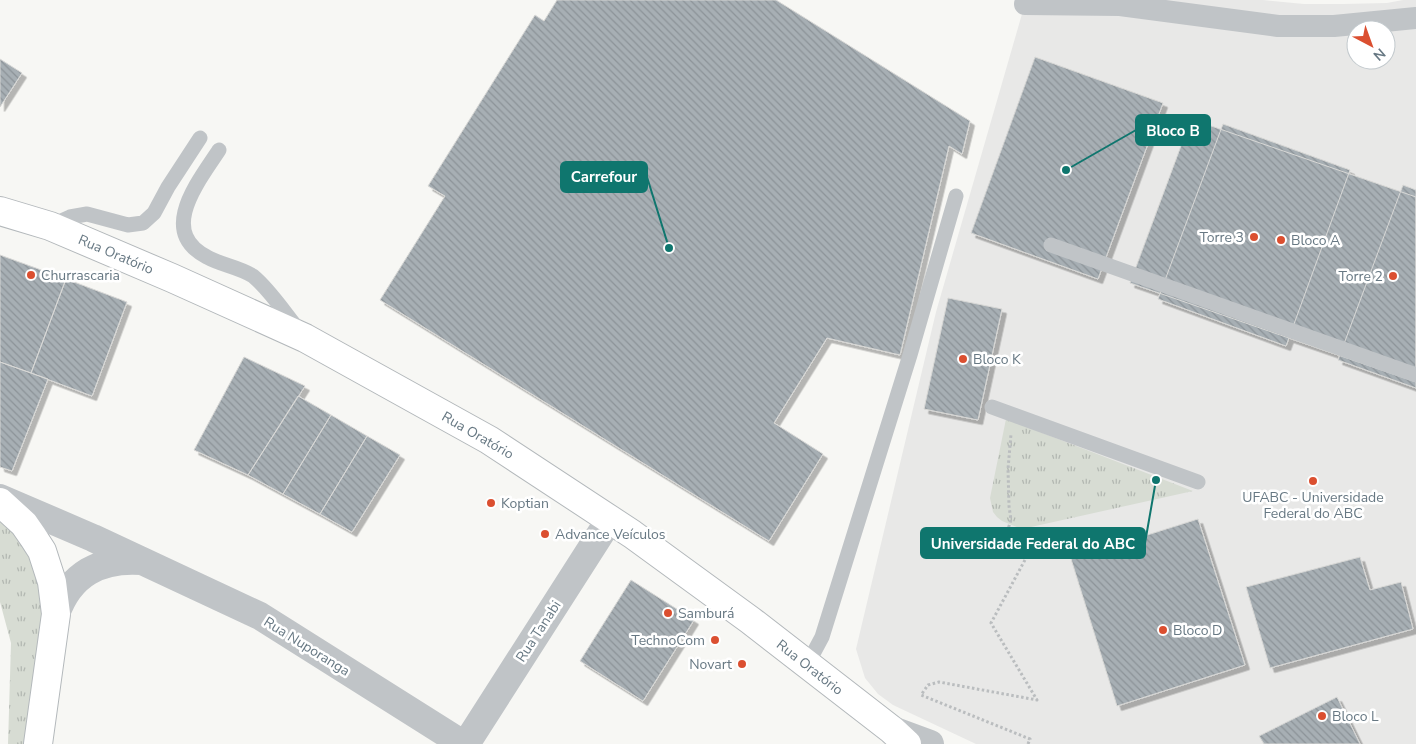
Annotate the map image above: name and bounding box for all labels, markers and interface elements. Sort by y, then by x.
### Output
north arrow [1346,20,1396,70]
text: N [1369,44,1389,65]
callout: Bloco B [1136,115,1210,145]
text: Bloco B [1146,121,1200,141]
callout: Carrefour [561,162,647,192]
text: Carrefour [571,167,637,187]
place label: Torre 3 [1199,228,1244,247]
street label: Rua Oratório [75,230,157,279]
marker: Torre 3 [1248,231,1260,243]
place label: Bloco A [1291,231,1340,250]
marker: Bloco A [1275,234,1287,246]
place label: Churrascaria [41,266,120,285]
place label: Torre 2 [1338,267,1383,286]
marker: Churrascaria [25,269,37,281]
marker: Torre 2 [1387,270,1399,282]
place label: Bloco K [973,350,1021,369]
marker: Bloco K [957,353,969,365]
street label: Rua Oratório [438,407,517,464]
marker: UFABC - Universidade Federal do ABC [1307,475,1319,487]
place label: UFABC - Universidade Federal do ABC [1242,488,1384,523]
place label: Koptian [501,494,549,513]
marker: Koptian [485,497,497,509]
place label: Advance Veículos [555,525,666,544]
marker: Advance Veículos [539,528,551,540]
callout: Universidade Federal do ABC [921,528,1145,558]
text: Universidade Federal do ABC [931,534,1135,554]
street label: Rua Tanabi [511,597,565,666]
place label: Samburá [678,604,734,623]
marker: Samburá [662,607,674,619]
street label: Rua Nuporanga [260,612,353,681]
place label: Bloco D [1173,621,1222,640]
marker: Bloco D [1157,624,1169,636]
place label: TechnoCom [631,631,705,650]
marker: TechnoCom [709,634,721,646]
street label: Rua Oratório [772,635,847,700]
place label: Novart [689,655,732,674]
marker: Novart [736,658,748,670]
place label: Bloco L [1332,707,1379,726]
marker: Bloco L [1316,710,1328,722]

